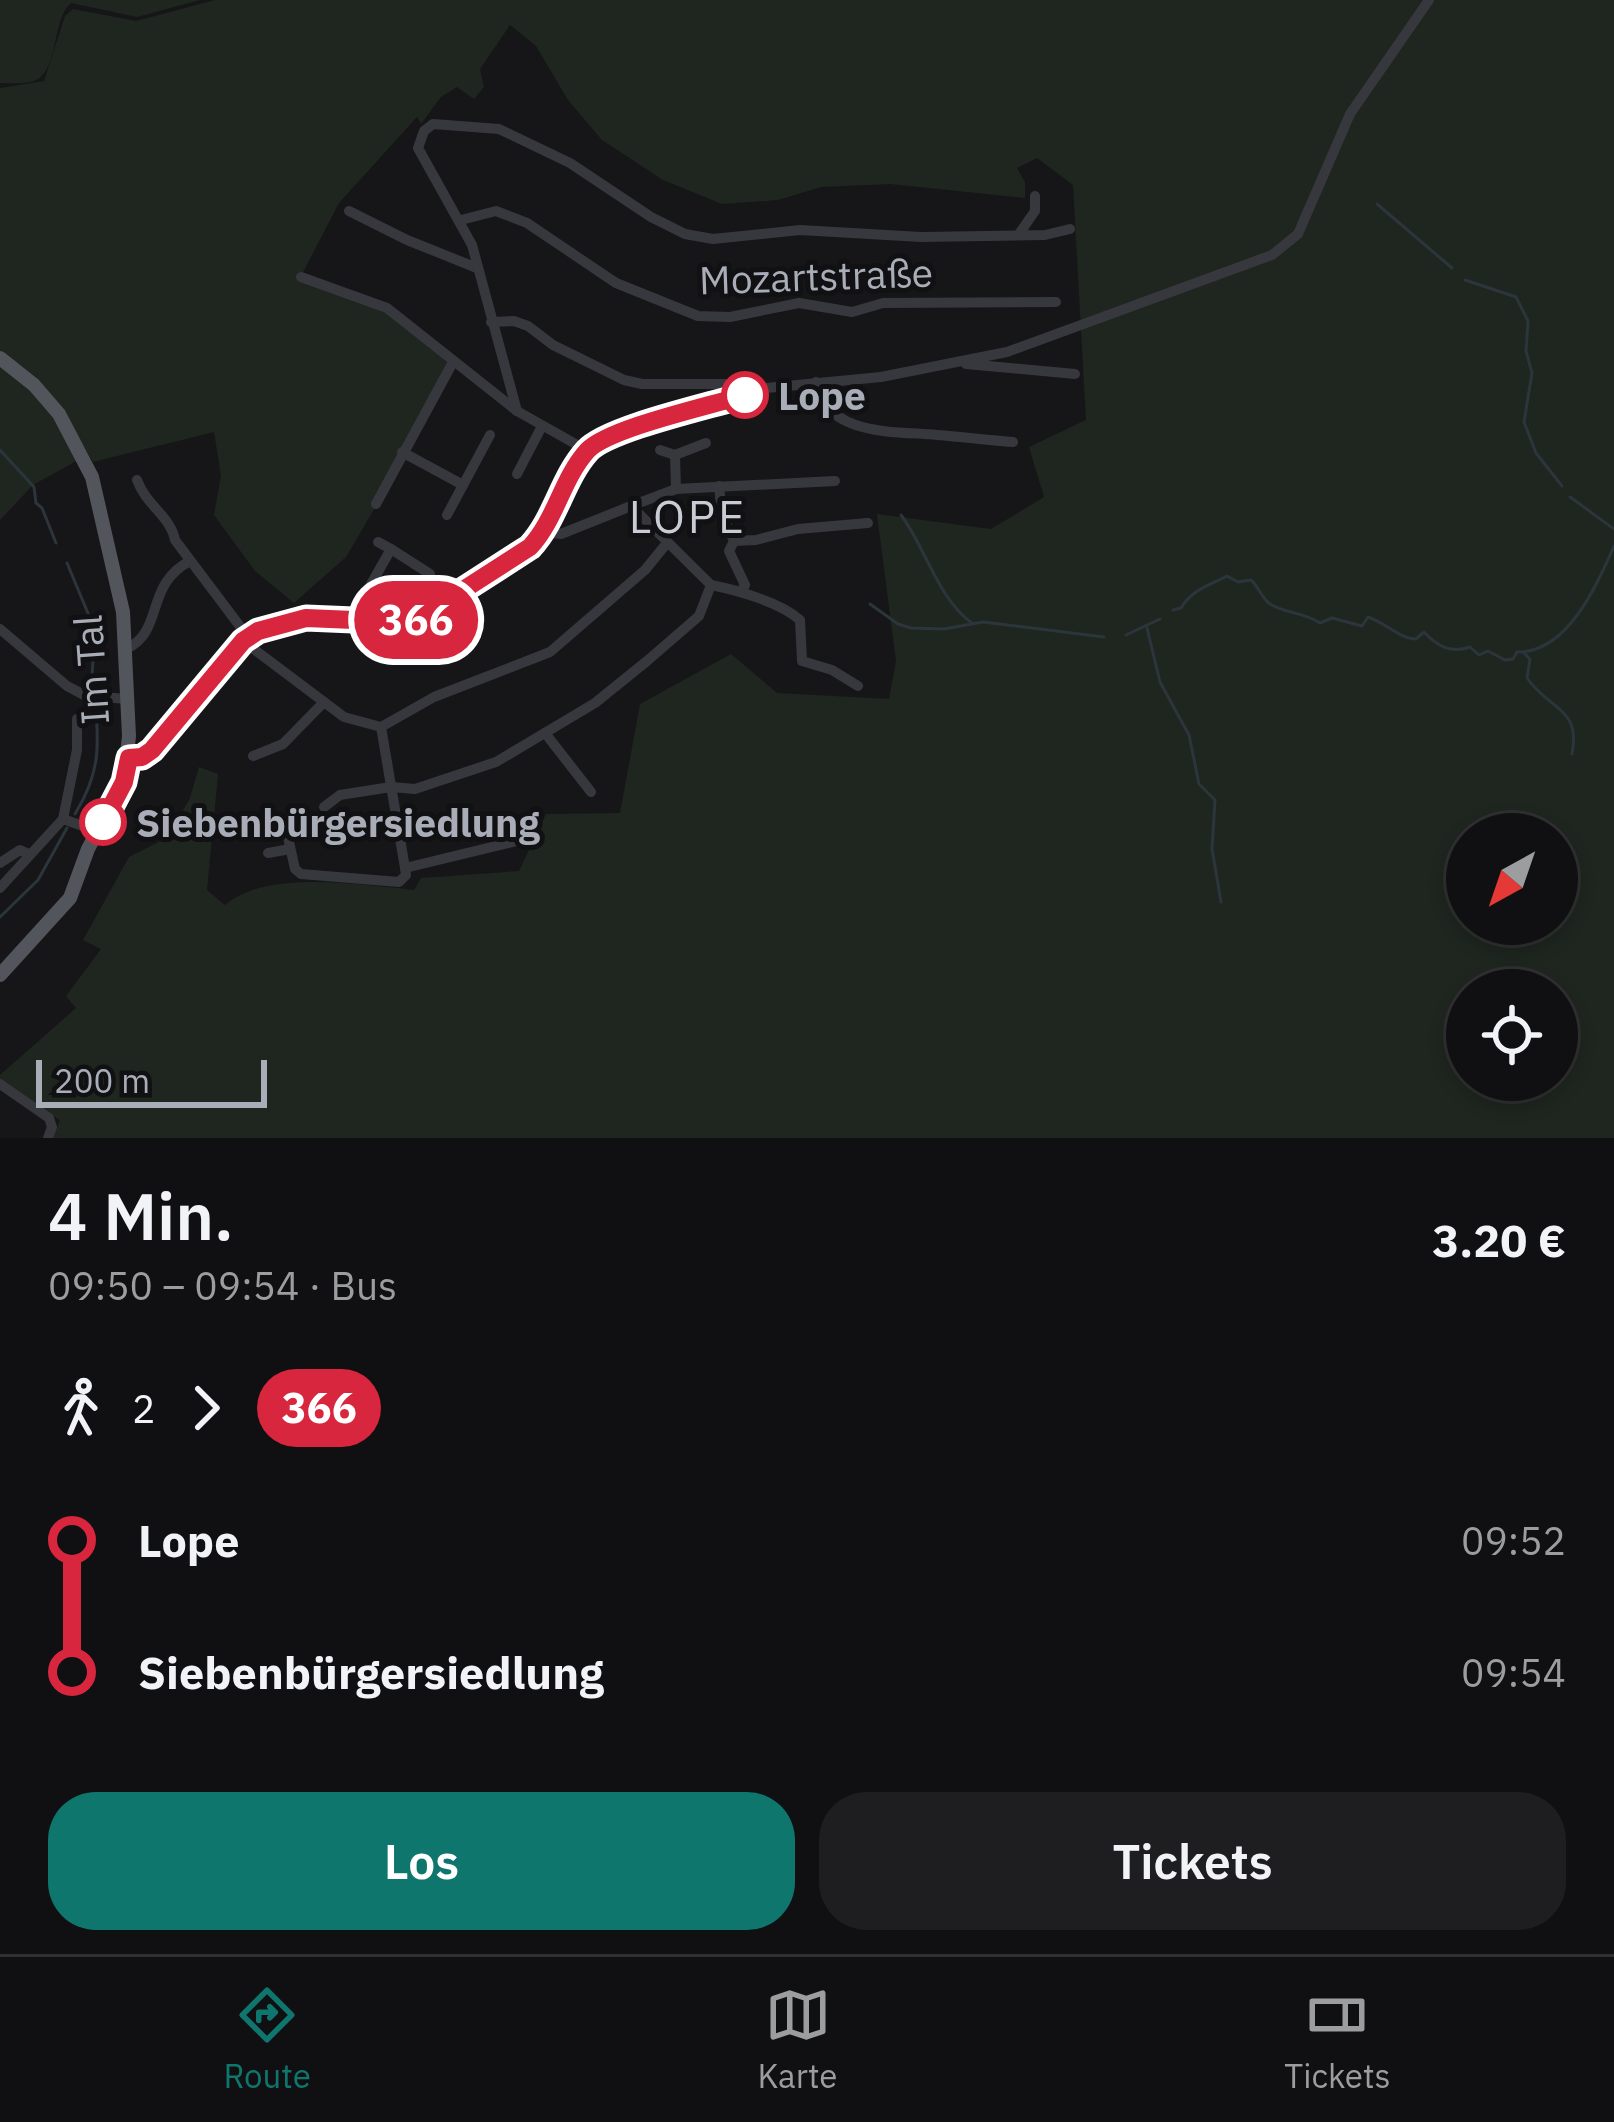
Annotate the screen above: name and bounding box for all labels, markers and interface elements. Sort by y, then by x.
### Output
street label: Mozartstraße [698,246,934,306]
place label: Lope [778,370,866,421]
marker: Lope [723,373,767,417]
district label: LOPE [629,487,747,545]
line badge: 366 [347,581,485,659]
text: 366 [378,592,454,647]
street label: Im Tal [62,613,120,727]
place label: Siebenbürgersiedlung [136,797,540,848]
marker: Siebenbürgersiedlung [81,800,125,844]
north arrow [1446,813,1578,945]
map controls [1446,813,1578,1101]
button: locate [1446,969,1578,1101]
scale bar [36,1054,267,1107]
text: 200 m [54,1059,150,1102]
text: 4 Min. [48,1172,234,1258]
text: 3.20 € [1432,1211,1566,1269]
text: 09:50 – 09:54 · Bus [48,1260,397,1311]
icon: walk [48,1375,114,1441]
icon: forward [173,1375,239,1441]
text: 366 [281,1380,357,1435]
text: 2 [132,1383,155,1434]
text: Lope [138,1511,239,1569]
text: 09:52 [1461,1515,1566,1566]
text: Siebenbürgersiedlung [138,1643,604,1701]
text: 09:54 [1461,1647,1566,1698]
button: Los [48,1792,795,1930]
button: Tickets [819,1792,1566,1930]
tab: Route [223,1982,311,2097]
tab: Karte [758,1982,837,2097]
tab: Tickets [1284,1982,1391,2097]

